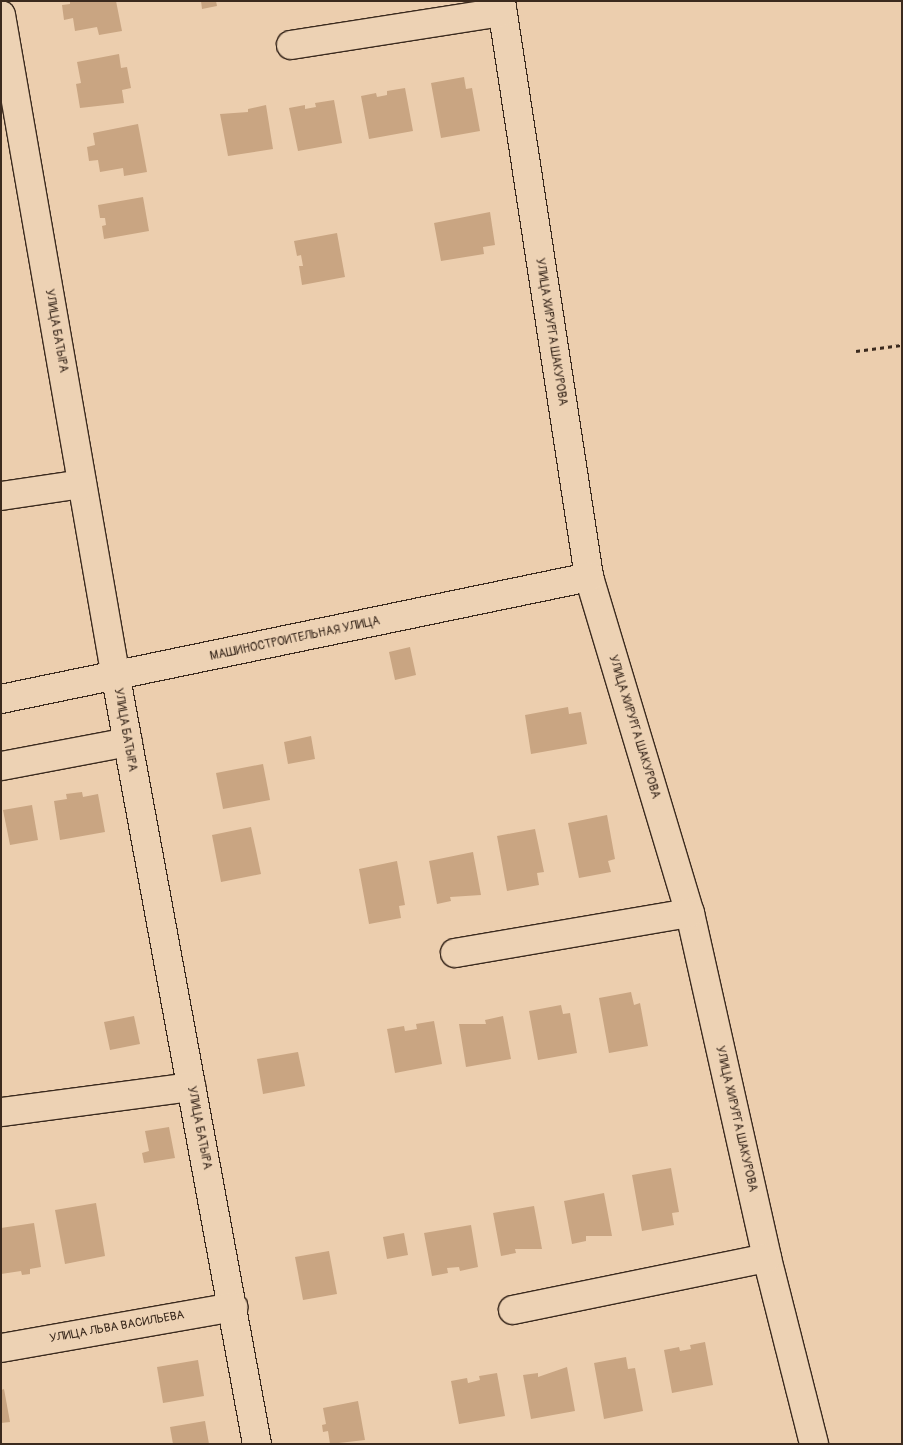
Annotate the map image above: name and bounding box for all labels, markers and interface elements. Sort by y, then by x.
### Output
street label: УЛИЦА ХИРУРГА ШАКУРОВА [532,257,570,407]
street label: УЛИЦА БАТЫРА [42,288,70,374]
street label: МАШИНОСТРОИТЕЛЬНАЯ УЛИЦА [209,614,381,664]
street label: УЛИЦА ХИРУРГА ШАКУРОВА [605,654,663,800]
street label: УЛИЦА БАТЫРА [111,687,139,773]
street label: УЛИЦА ХИРУРГА ШАКУРОВА [712,1045,760,1193]
street label: УЛИЦА БАТЫРА [184,1085,214,1171]
street label: УЛИЦА ЛЬВА ВАСИЛЬЕВА [49,1308,185,1346]

